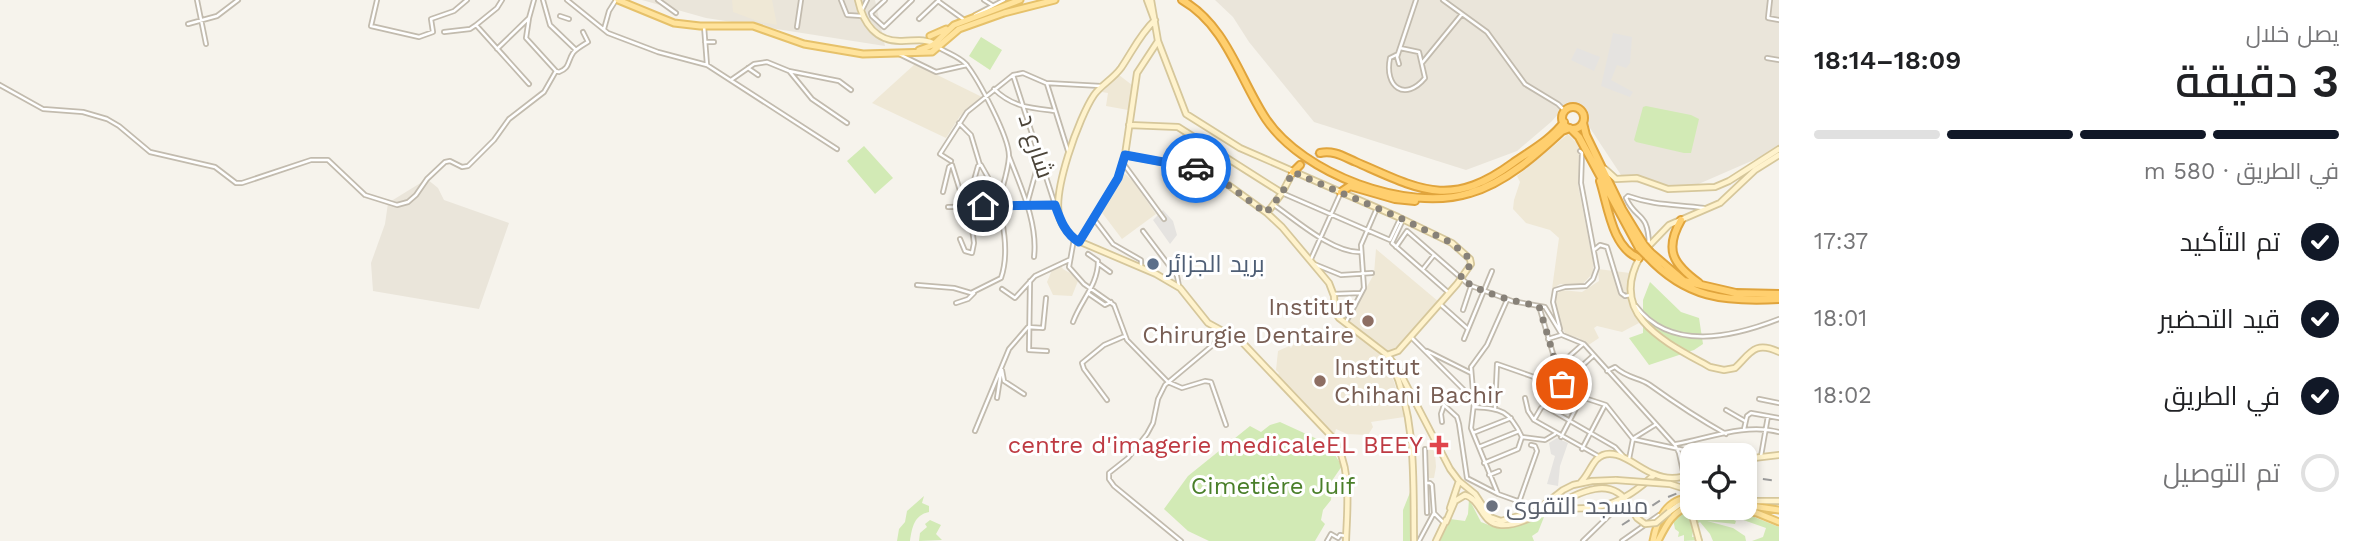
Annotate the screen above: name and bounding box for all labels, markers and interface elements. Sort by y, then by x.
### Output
text: يصل خلال [2246,21,2339,48]
text: 18:09–18:14 [1814,45,1961,75]
text: 3 دقيقة [2175,54,2339,108]
street label: شارع د [1011,110,1060,182]
courier [1161,133,1231,203]
icon: car [1177,149,1215,187]
text: في الطريق · 580 m [2144,158,2339,185]
pin [953,176,1013,236]
icon: home [964,187,1002,225]
icon: check [2301,223,2339,261]
text: تم التأكيد [2180,227,2280,257]
text: 17:37 [1814,228,1868,255]
place label: بريد الجزائر [1165,250,1265,278]
marker: بريد الجزائر [1145,256,1161,272]
place label: Institut Chirurgie Dentaire [1142,293,1354,349]
icon: check [2301,300,2339,338]
text: قيد التحضير [2159,304,2280,334]
text: 18:01 [1814,305,1867,332]
marker: Institut Chirurgie Dentaire [1360,313,1376,329]
place label: Institut Chihani Bachir [1334,353,1504,409]
pin [1532,354,1592,414]
icon: bag [1543,365,1581,403]
marker: Institut Chihani Bachir [1312,373,1328,389]
icon: check [2301,377,2339,415]
text: في الطريق [2164,381,2280,411]
text: 18:02 [1814,382,1872,409]
place label: centre d'imagerie medicaleEL BEEY [1008,431,1423,459]
marker: centre d'imagerie medicaleEL BEEY [1429,435,1449,455]
map controls [1680,443,1757,520]
button: locate [1680,443,1757,520]
text: تم التوصيل [2163,458,2280,488]
park label: Cimetière Juif [1191,472,1356,500]
place label: مسجد التقوى [1506,492,1648,520]
marker: مسجد التقوى [1484,498,1500,514]

